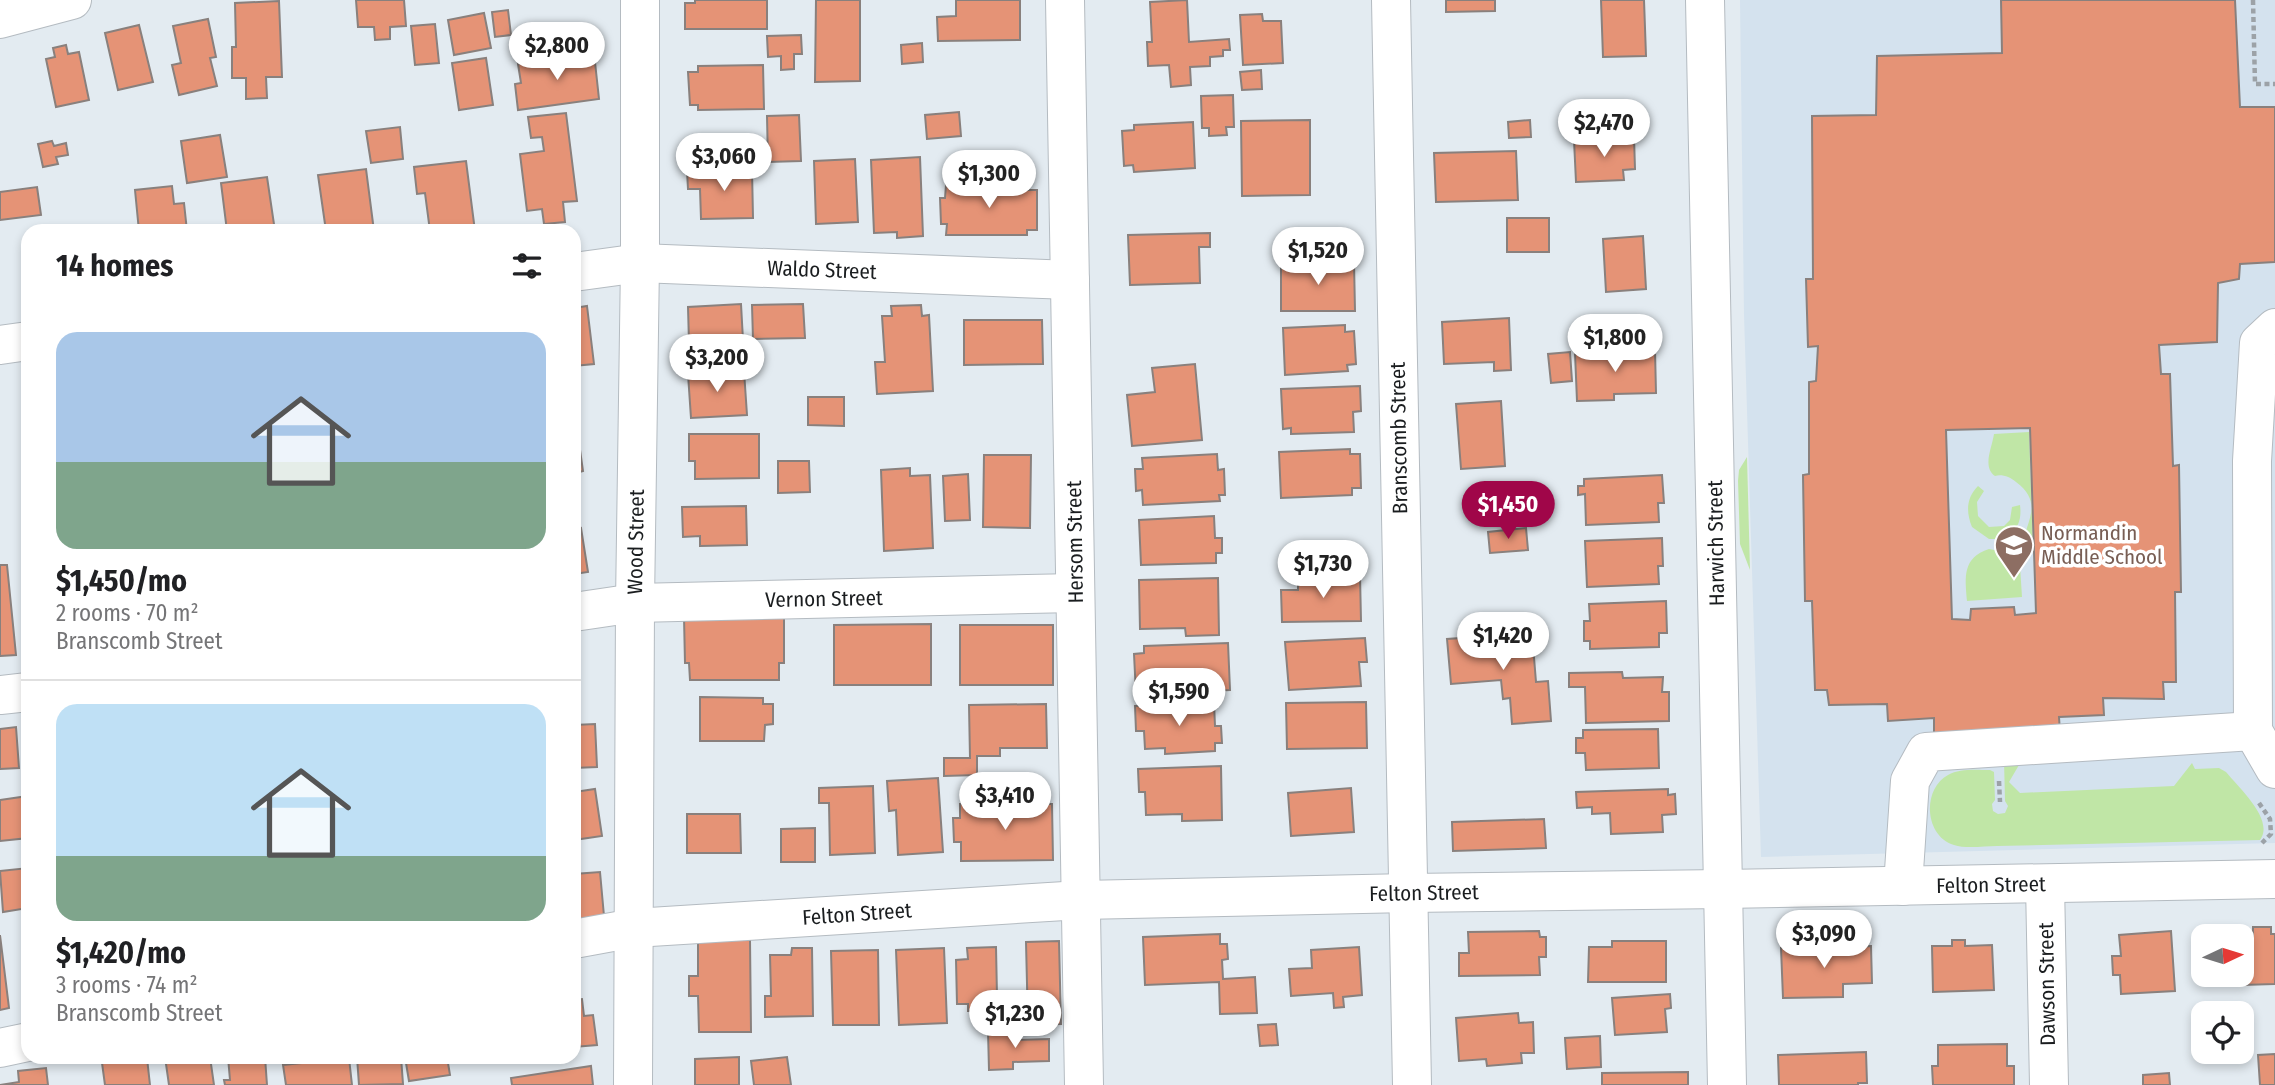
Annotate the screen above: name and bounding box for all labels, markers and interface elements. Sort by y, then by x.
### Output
pin: $2,800 [500,22,614,82]
text: $2,800 [525,31,589,59]
pin: $2,470 [1547,100,1661,159]
text: $2,470 [1574,108,1634,136]
pin: $3,060 [667,134,781,193]
text: $3,060 [692,142,756,170]
pin: $1,300 [932,150,1046,210]
text: $1,300 [958,159,1020,187]
pin: $1,520 [1261,228,1375,287]
text: $1,520 [1288,236,1348,264]
icon: filters [508,247,546,285]
text: 14 homes [56,248,173,284]
street label: Waldo Street [767,255,877,285]
pin: $1,800 [1558,314,1672,374]
text: $1,800 [1584,323,1646,351]
pin: $3,200 [660,334,774,394]
text: $3,200 [685,343,749,371]
street label: Branscomb Street [1385,362,1413,514]
icon: home [238,378,364,504]
street label: Hersom Street [1061,480,1089,604]
street label: Harwich Street [1702,480,1730,606]
pin: $1,450 [1451,482,1565,541]
street label: Wood Street [622,489,650,595]
text: $1,450 [1478,490,1538,518]
place label: Normandin Middle School [2041,520,2163,570]
school or university icon: Normandin Middle School [1993,524,2035,579]
pin: $1,730 [1266,540,1380,600]
text: $1,730 [1294,549,1352,577]
text: $1,450/mo [56,563,187,599]
street label: Vernon Street [765,585,883,613]
text: 2 rooms · 70 m² [56,599,199,627]
pin: $1,420 [1446,612,1560,672]
text: $1,420 [1473,621,1533,649]
text: Branscomb Street [56,627,223,655]
pin: $1,590 [1122,668,1236,728]
text: $1,590 [1148,677,1210,705]
icon: home [238,750,364,876]
pin: $3,410 [948,772,1062,832]
text: $3,410 [975,781,1035,809]
street label: Felton Street [1936,871,2046,899]
street label: Felton Street [1369,879,1479,907]
street label: Felton Street [801,897,913,931]
pin: $3,090 [1767,911,1881,970]
text: $3,090 [1792,919,1856,947]
street label: Dawson Street [2033,922,2061,1046]
north arrow [2191,924,2254,987]
map controls [2191,924,2254,1064]
text: $1,420/mo [56,935,186,971]
text: 3 rooms · 74 m² [56,971,198,999]
pin: $1,230 [958,990,1072,1050]
text: Branscomb Street [56,999,223,1027]
text: $1,230 [985,999,1045,1027]
button: locate [2191,1001,2254,1064]

